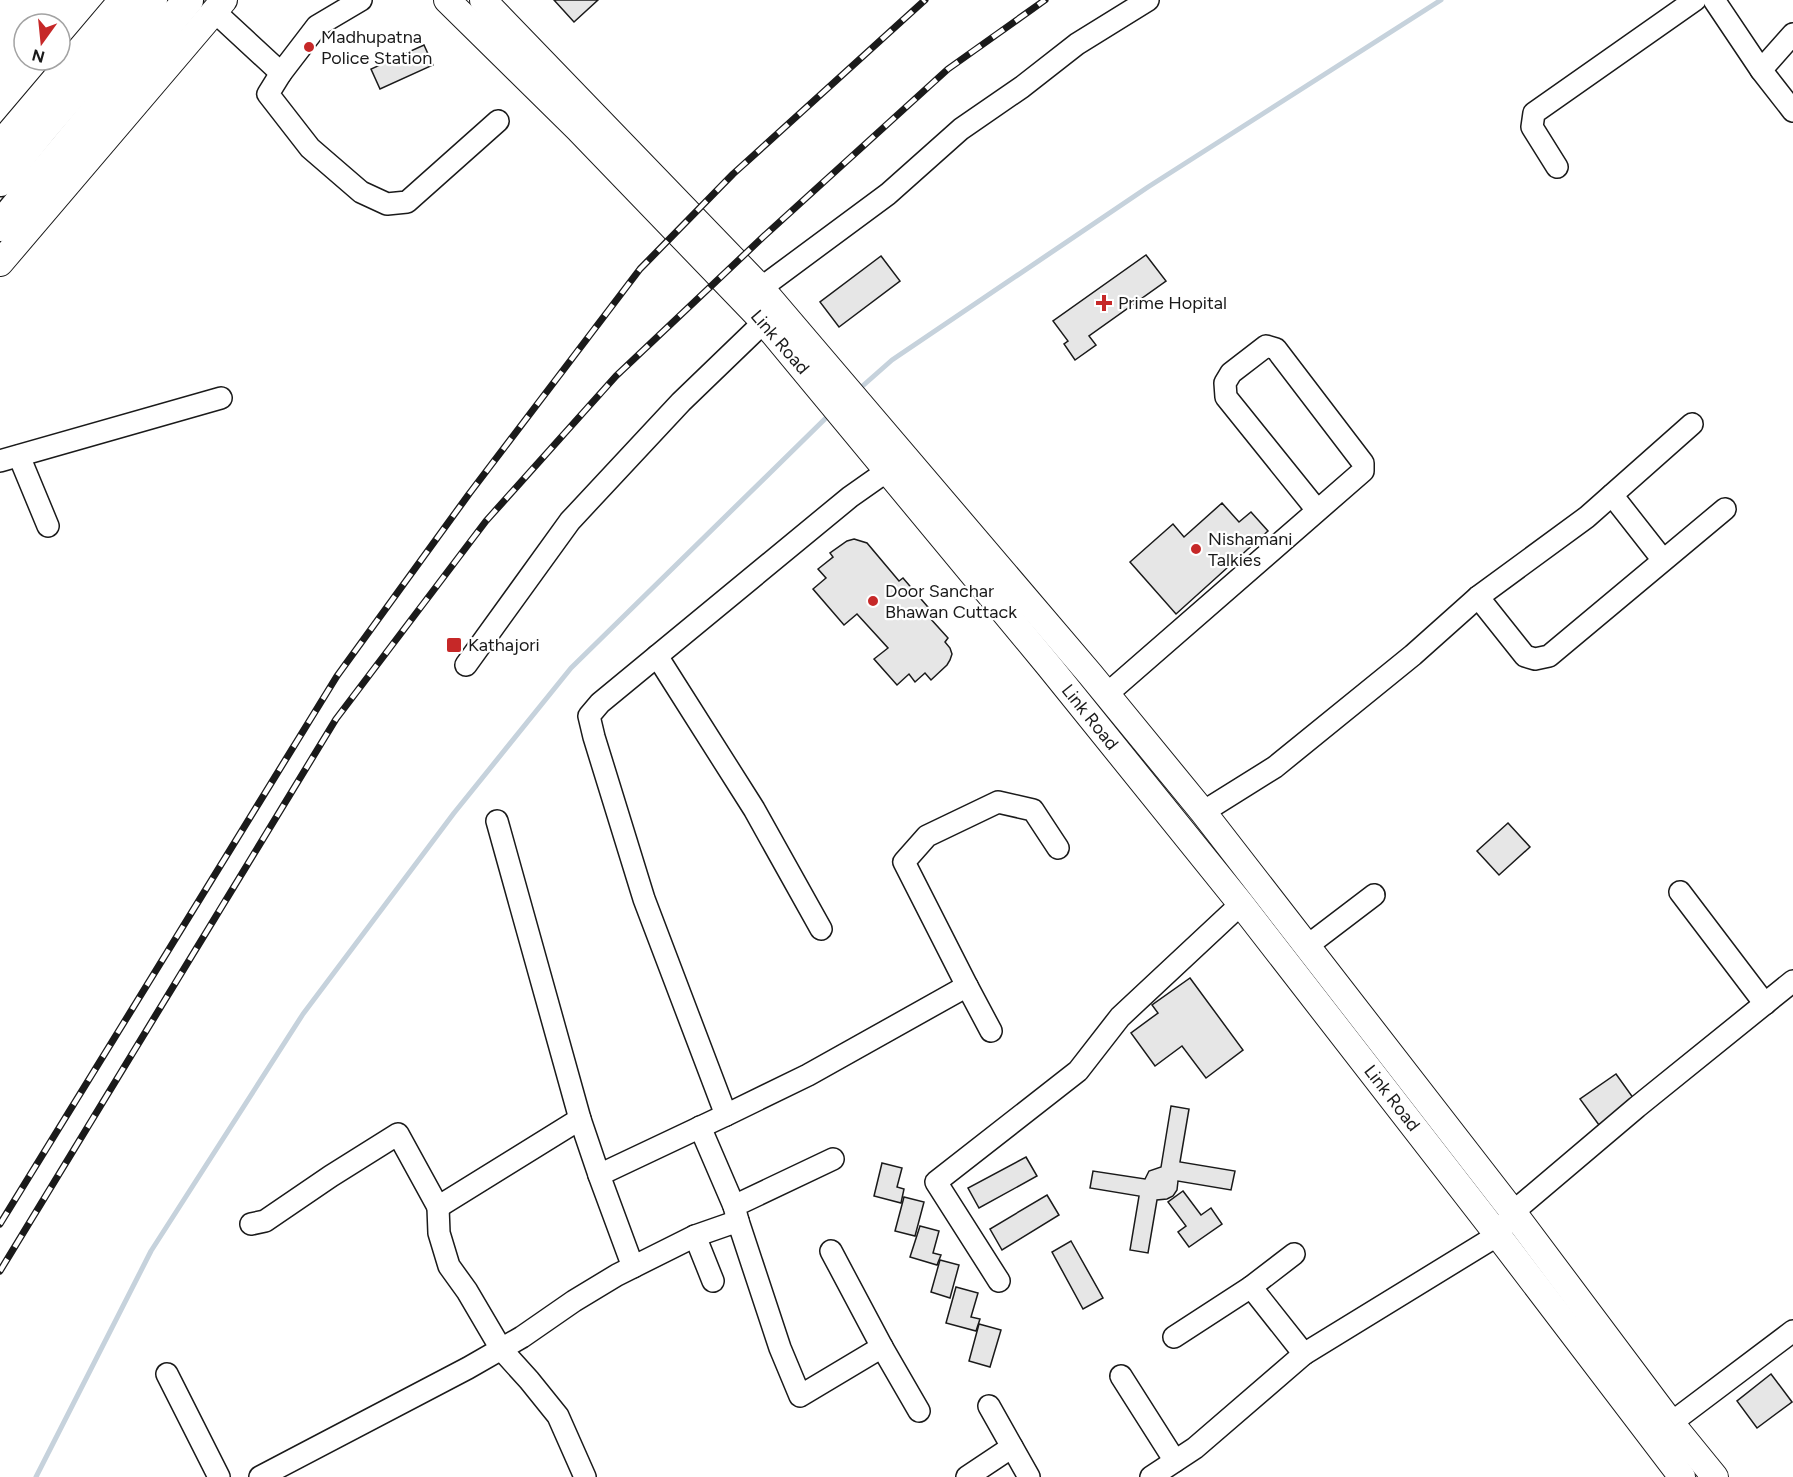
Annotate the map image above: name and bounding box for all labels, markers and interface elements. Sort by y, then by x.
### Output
north arrow [12,12,72,72]
place label: Madhupatna Police Station [321,26,432,69]
marker: Madhupatna Police Station [302,40,316,54]
text: N [30,45,47,67]
place label: Prime Hopital [1118,292,1227,314]
marker: Prime Hopital [1095,294,1113,312]
street label: Link Road [746,305,814,379]
place label: Nishamani Talkies [1208,528,1292,571]
marker: Nishamani Talkies [1189,542,1203,556]
place label: Door Sanchar Bhawan Cuttack [885,580,1017,623]
marker: Door Sanchar Bhawan Cuttack [866,594,880,608]
place label: Kathajori [468,634,540,656]
marker: Kathajori [445,636,463,654]
street label: Link Road [1057,680,1123,754]
street label: Link Road [1359,1060,1425,1136]

